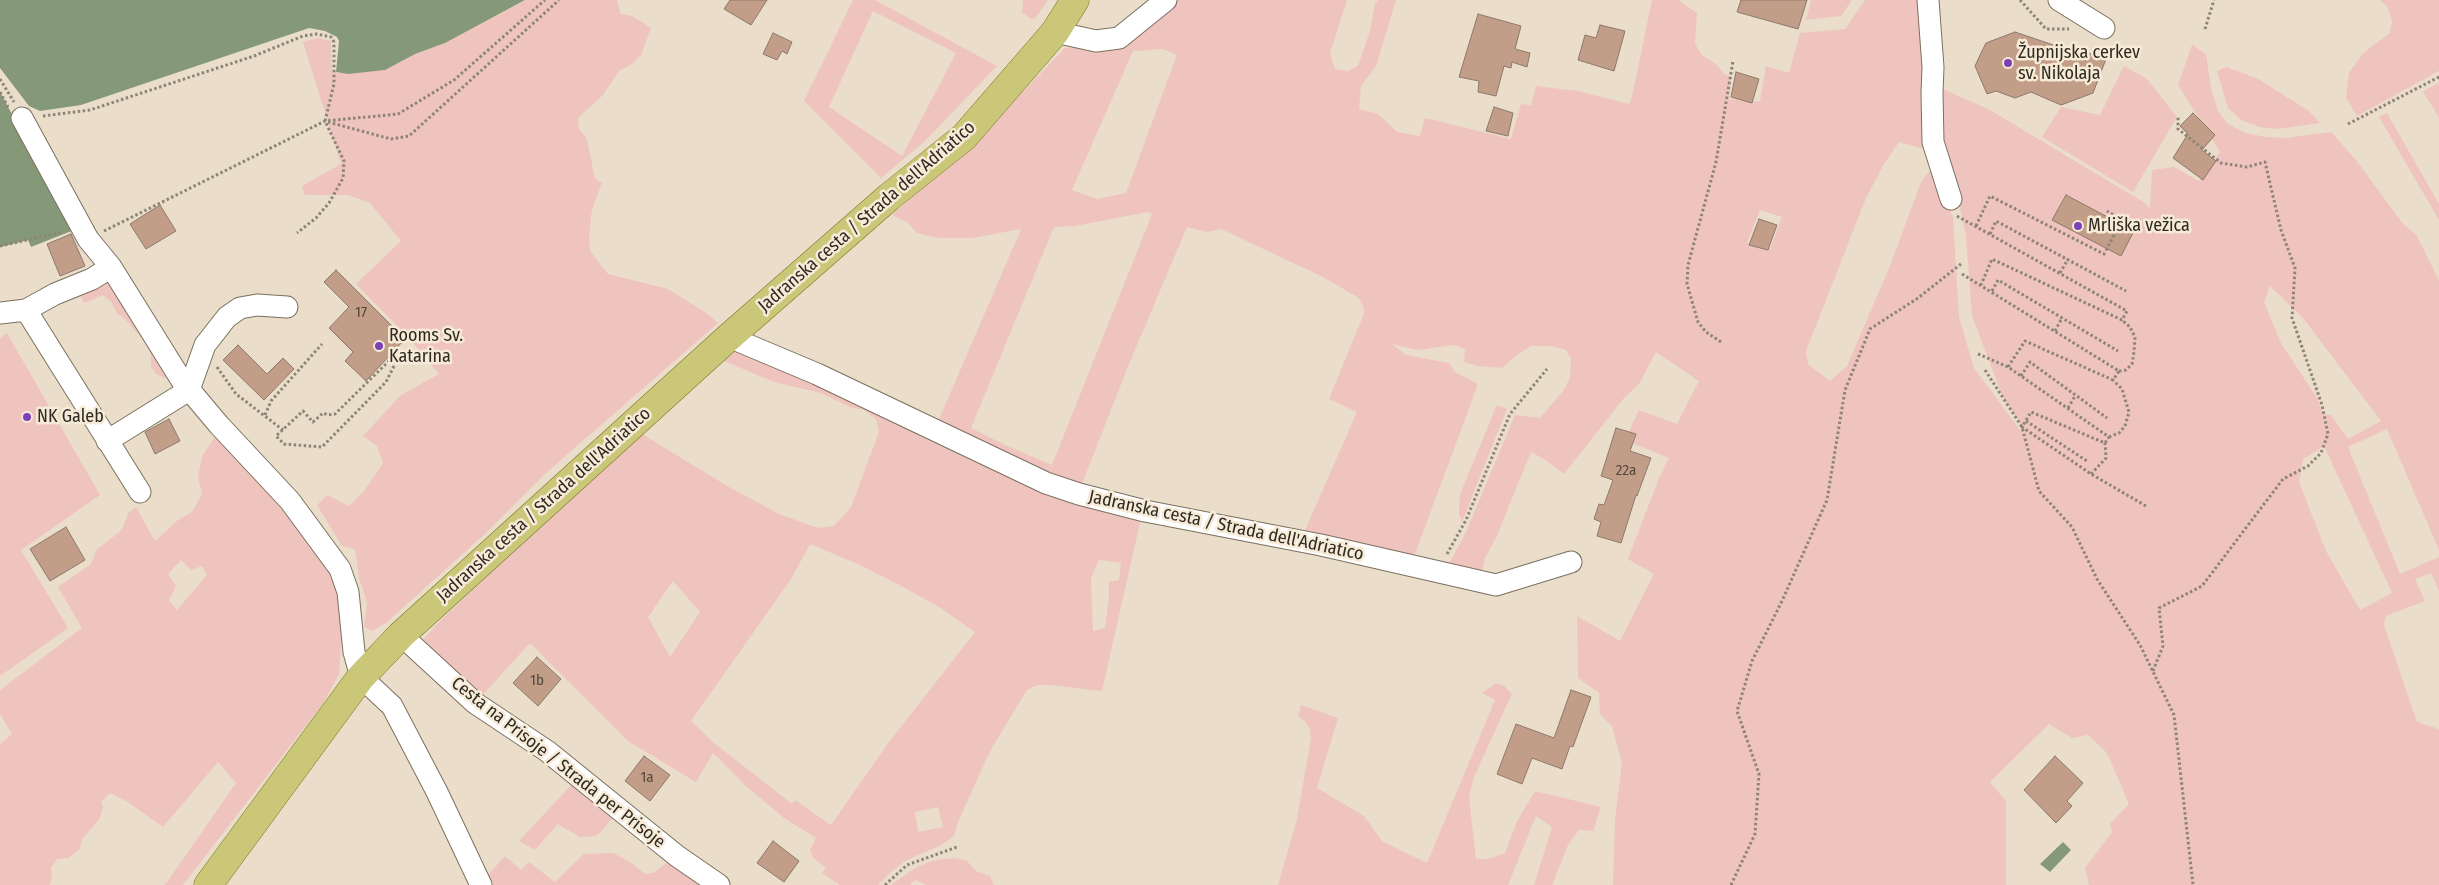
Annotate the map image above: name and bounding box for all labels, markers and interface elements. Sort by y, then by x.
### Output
place label: Župnijska cerkev sv. Nikolaja [2018,42,2140,84]
marker: Župnijska cerkev sv. Nikolaja [2002,57,2014,69]
street label: Jadranska cesta / Strada dell'Adriatico [754,117,980,317]
place label: Mrliška vežica [2088,215,2190,237]
marker: Mrliška vežica [2072,220,2084,232]
house number: 17 [355,304,367,322]
place label: Rooms Sv. Katarina [389,325,463,368]
marker: Rooms Sv. Katarina [373,340,385,352]
street label: Jadranska cesta / Strada dell'Adriatico [433,403,655,607]
place label: NK Galeb [37,406,104,428]
marker: NK Galeb [21,411,33,423]
house number: 22a [1616,462,1636,480]
street label: Jadranska cesta / Strada dell'Adriatico [1087,486,1365,566]
house number: 1b [530,672,544,690]
street label: Cesta na Prisoje / Strada per Prisoje [447,673,669,853]
house number: 1a [640,769,654,787]

